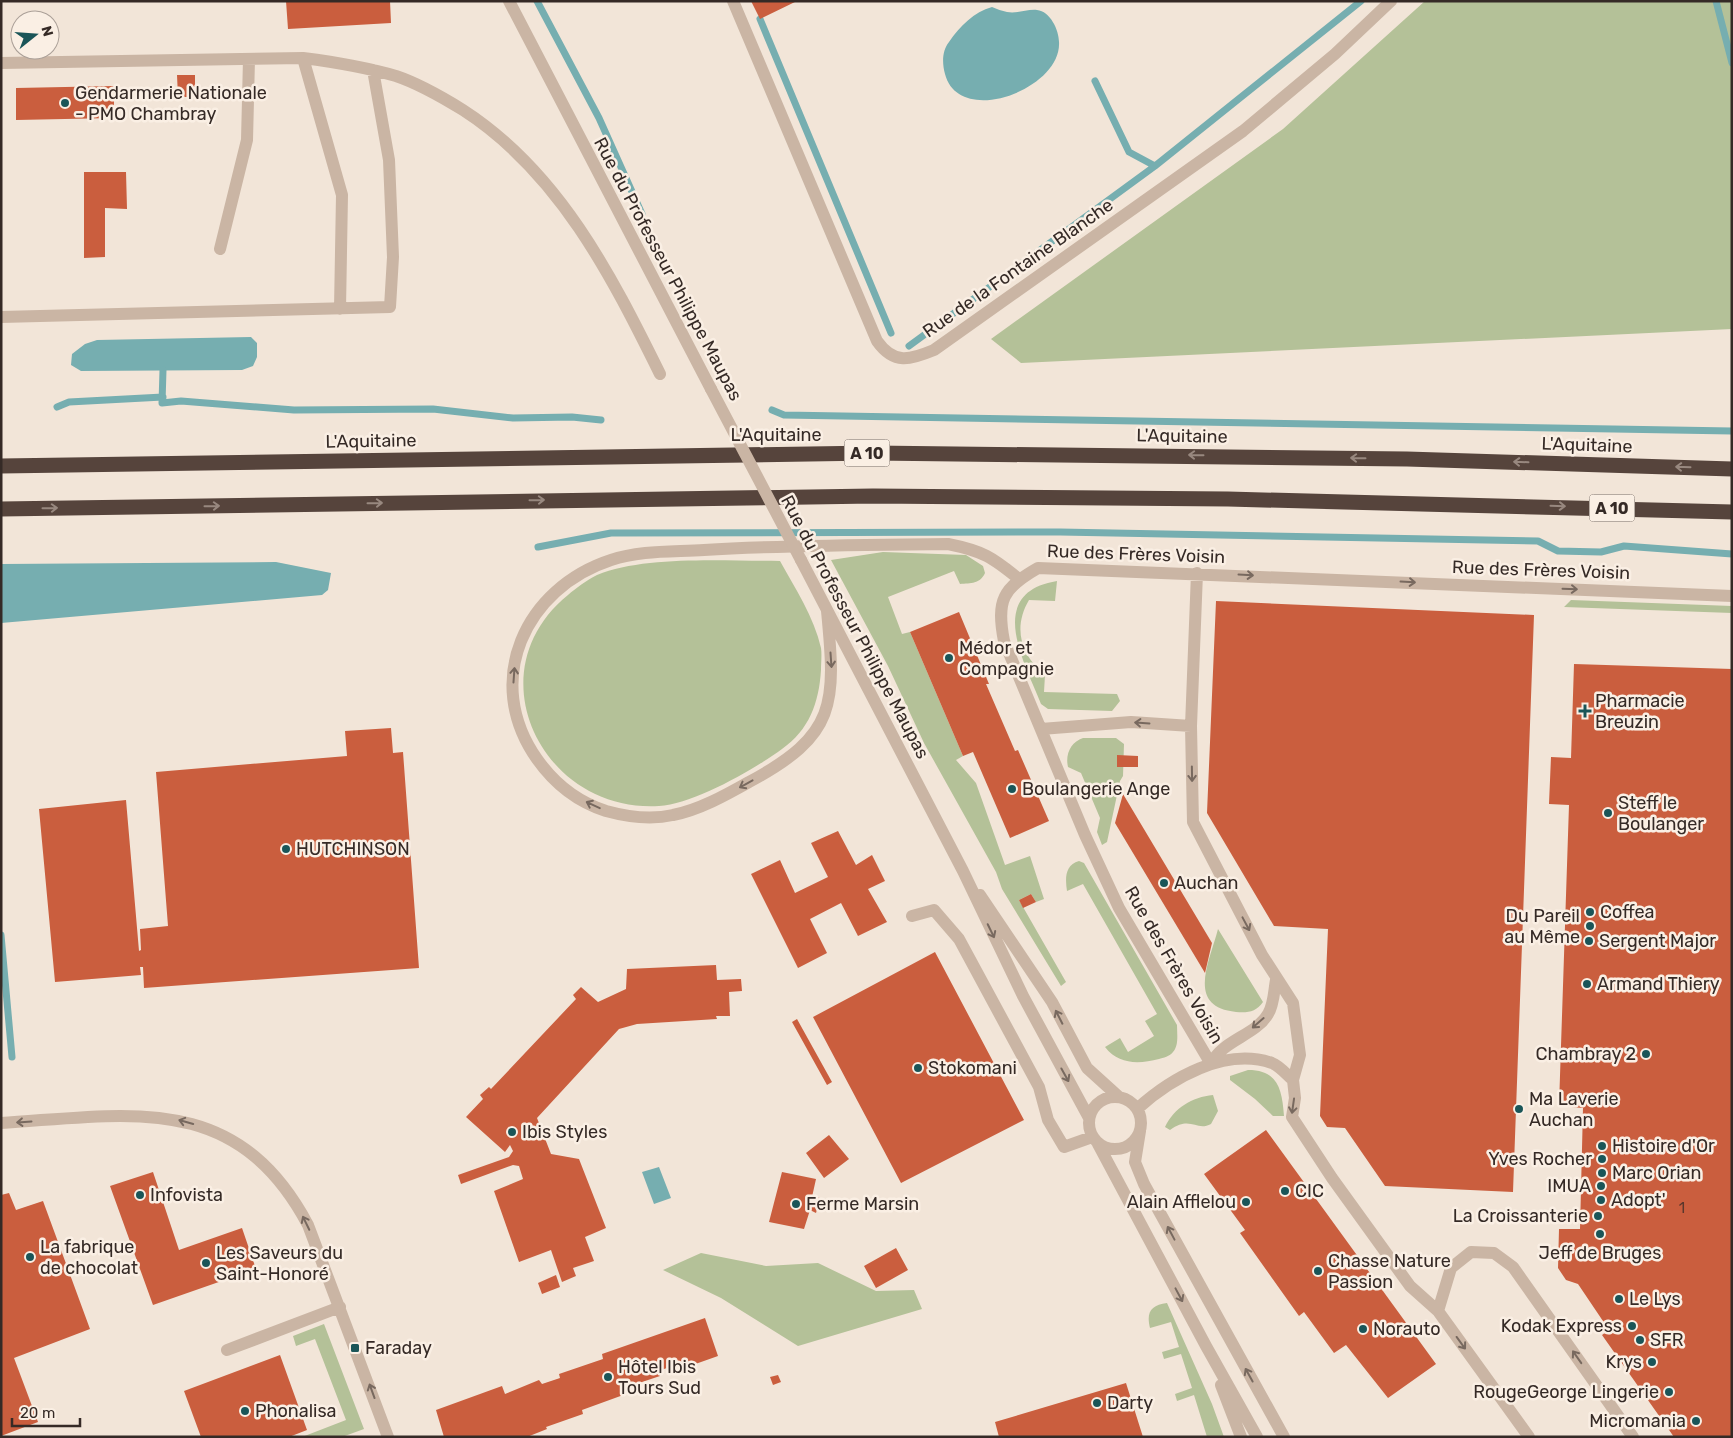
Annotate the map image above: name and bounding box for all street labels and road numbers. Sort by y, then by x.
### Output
street label: Rue du Professeur Philippe Maupas [589,134,747,404]
street label: Rue de la Fontaine Blanche [919,194,1117,342]
street label: L'Aquitaine [730,424,822,446]
street label: L'Aquitaine [1136,424,1228,448]
street label: L'Aquitaine [325,429,417,453]
street label: L'Aquitaine [1541,432,1633,458]
road number: A 10 [844,439,890,466]
street label: Rue du Professeur Philippe Maupas [776,492,934,762]
road number: A 10 [1590,494,1634,522]
street label: Rue des Frères Voisin [1046,540,1226,568]
street label: Rue des Frères Voisin [1451,556,1631,584]
street label: Rue des Frères Voisin [1120,882,1228,1048]

